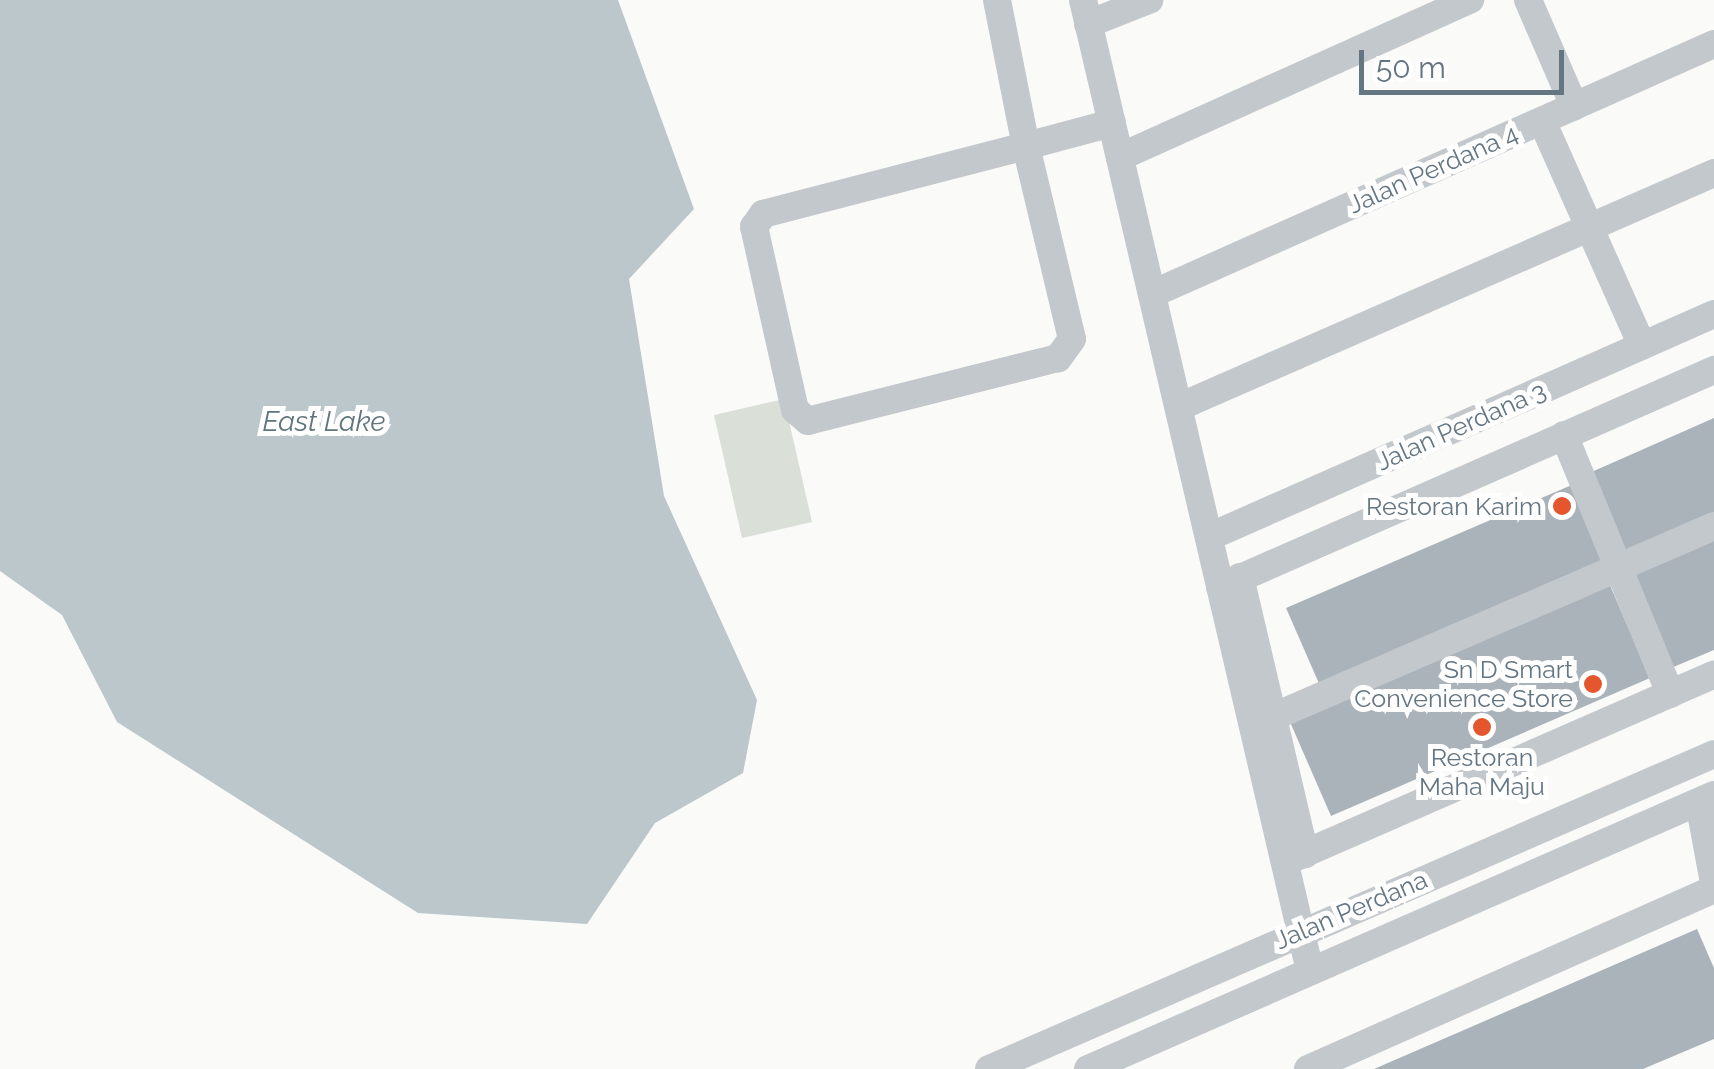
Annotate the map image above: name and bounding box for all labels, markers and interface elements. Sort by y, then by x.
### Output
scale bar [1364,30,1569,92]
text: 50 m [1376,50,1446,85]
street label: Jalan Perdana 4 [1343,118,1523,220]
street label: Jalan Perdana 3 [1372,375,1550,477]
water label: East Lake [262,405,386,439]
place label: Restoran Karim [1366,491,1542,521]
marker: Restoran Karim [1551,495,1573,517]
place label: Sn D Smart Convenience Store [1354,655,1573,714]
marker: Sn D Smart Convenience Store [1582,673,1604,695]
marker: Restoran Maha Maju [1471,716,1493,738]
place label: Restoran Maha Maju [1419,743,1545,802]
street label: Jalan Perdana [1270,864,1432,956]

